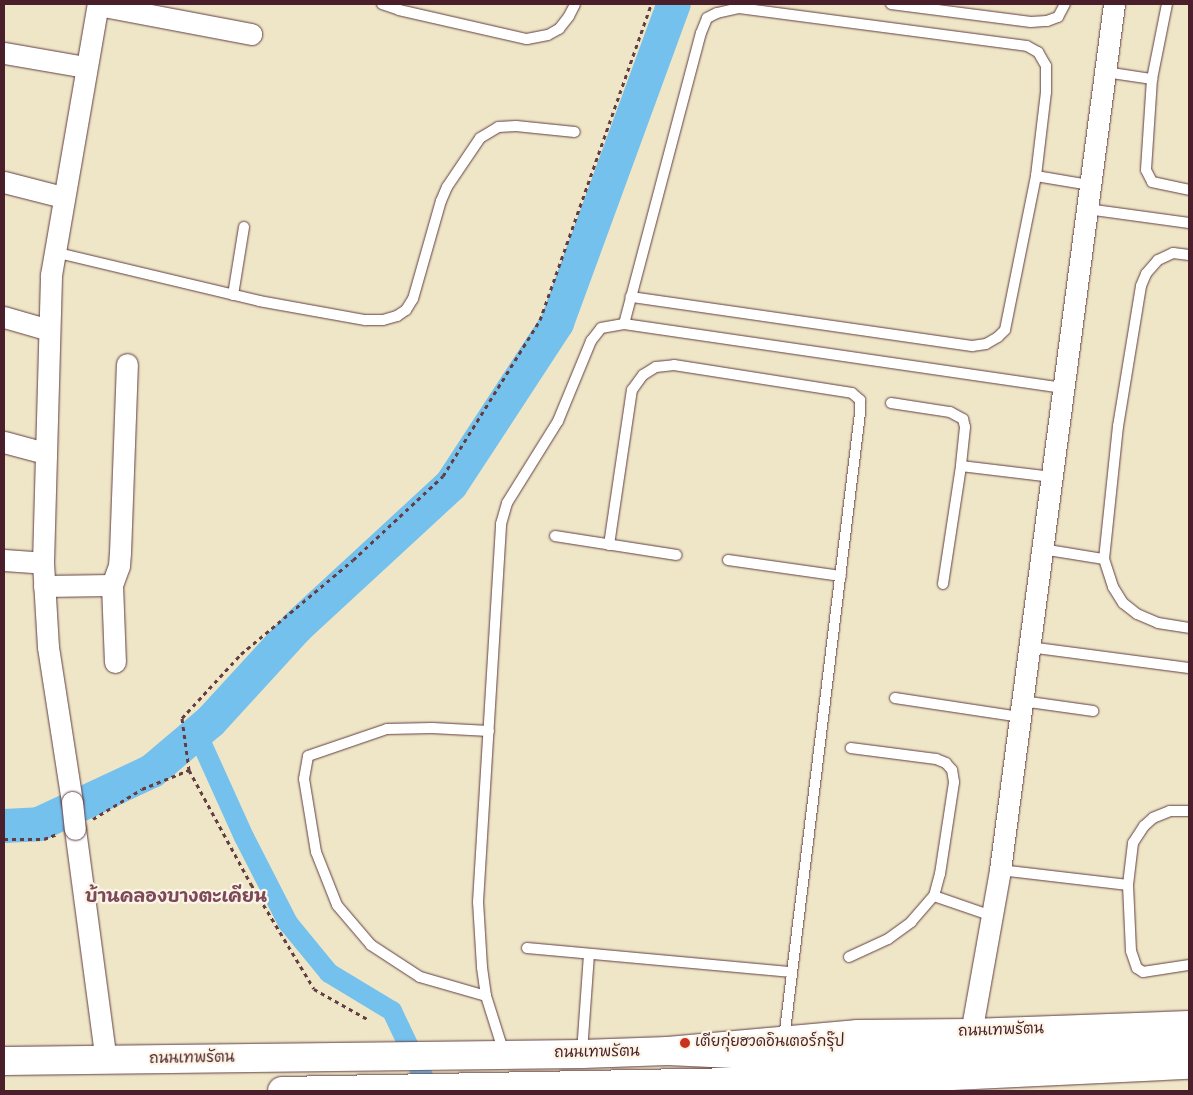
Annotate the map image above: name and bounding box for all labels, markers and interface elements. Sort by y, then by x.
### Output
district label: บ้านคลองบางตะเคียน [85,887,267,909]
street label: ถนนเทพรัตน [958,1021,1044,1041]
place label: เตียกุ่ยฮวดอินเตอร์กรุ๊ป [695,1034,845,1052]
marker: เตียกุ่ยฮวดอินเตอร์กรุ๊ป [679,1037,691,1049]
street label: ถนนเทพรัตน [554,1043,640,1063]
street label: ถนนเทพรัตน [149,1049,235,1069]

